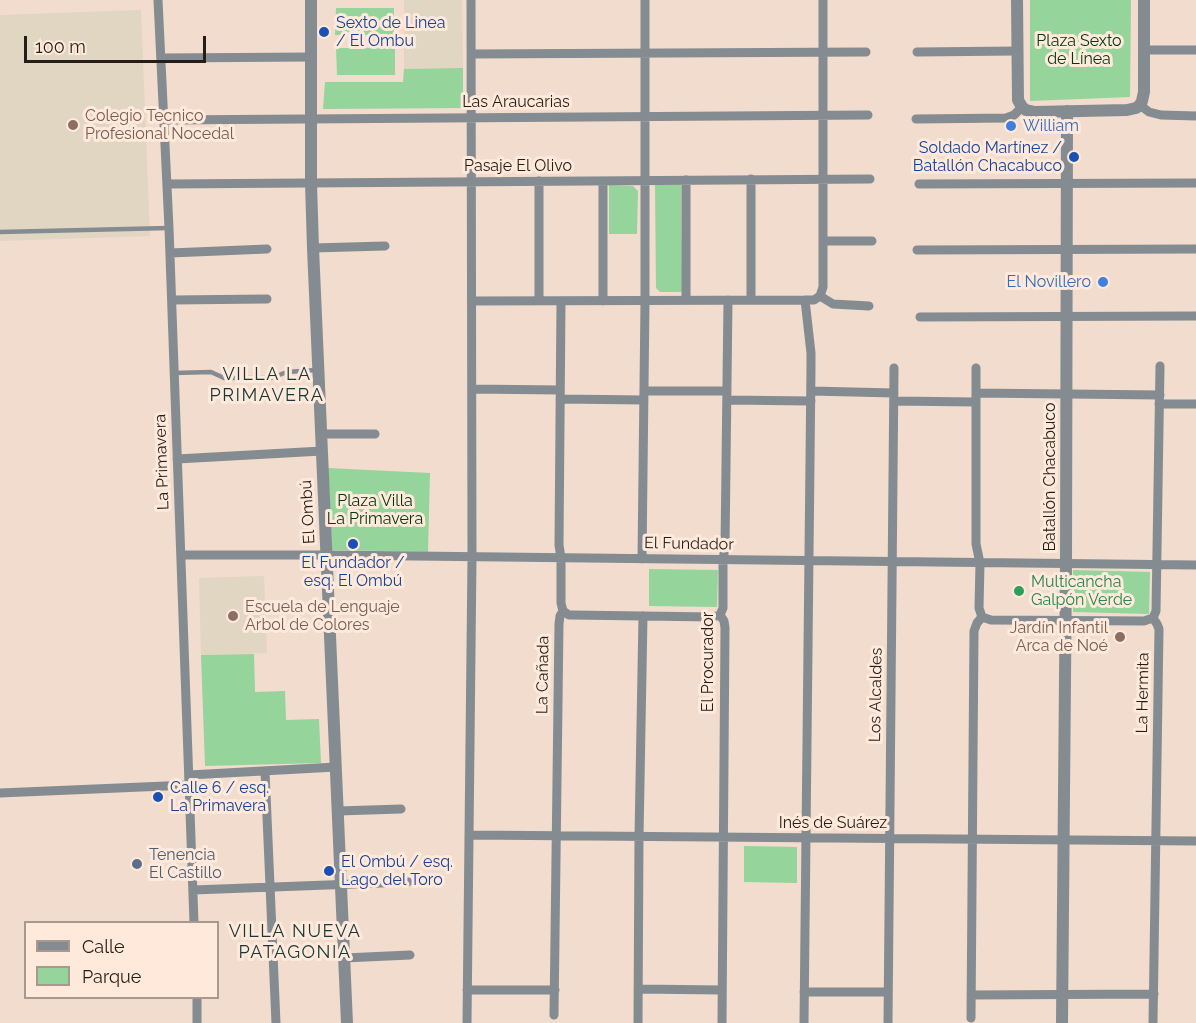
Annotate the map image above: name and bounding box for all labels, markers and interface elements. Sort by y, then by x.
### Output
place label: Sexto de Linea / El Ombu [336,13,445,51]
scale bar [27,24,208,62]
marker: Sexto de Linea / El Ombu [317,25,331,39]
park label: Plaza Sexto de Línea [1036,31,1122,69]
text: 100 m [35,36,86,57]
street label: Las Araucarias [462,92,570,112]
place label: Colegio Tecnico Profesional Nocedal [85,106,234,144]
place label: William [1023,116,1079,136]
marker: Colegio Tecnico Profesional Nocedal [66,118,80,132]
marker: William [1004,119,1018,133]
place label: Soldado Martínez / Batallón Chacabuco [913,138,1062,176]
marker: Soldado Martínez / Batallón Chacabuco [1067,150,1081,164]
street label: Pasaje El Olivo [464,156,572,176]
place label: El Novillero [1006,272,1091,292]
marker: El Novillero [1096,275,1110,289]
district label: VILLA LA PRIMAVERA [210,364,324,406]
street label: Batallón Chacabuco [1040,402,1060,552]
street label: La Primavera [151,414,173,510]
street label: El Ombú [297,479,319,545]
park label: Plaza Villa La Primavera [327,491,423,529]
street label: El Fundador [644,534,734,554]
marker: El Fundador / esq. El Ombú [346,537,360,551]
place label: El Fundador / esq. El Ombú [301,553,405,591]
place label: Multicancha Galpón Verde [1031,572,1132,610]
marker: Multicancha Galpón Verde [1012,584,1026,598]
place label: Escuela de Lenguaje Arbol de Colores [245,597,400,635]
marker: Escuela de Lenguaje Arbol de Colores [226,609,240,623]
street label: El Procurador [698,612,718,712]
place label: Jardín Infantil Arca de Noé [1010,618,1108,656]
marker: Jardín Infantil Arca de Noé [1113,630,1127,644]
street label: La Cañada [533,636,553,714]
street label: Los Alcaldes [866,648,886,742]
street label: La Hermita [1133,652,1153,734]
place label: Calle 6 / esq. La Primavera [170,778,269,816]
marker: Calle 6 / esq. La Primavera [151,790,165,804]
street label: Inés de Suárez [779,813,887,833]
place label: Tenencia El Castillo [149,845,222,883]
place label: El Ombú / esq. Lago del Toro [341,852,453,890]
marker: Tenencia El Castillo [130,857,144,871]
marker: El Ombú / esq. Lago del Toro [322,864,336,878]
legend [24,921,219,999]
district label: VILLA NUEVA PATAGONIA [229,921,361,964]
text: Calle [82,936,125,957]
text: Parque [82,966,141,987]

